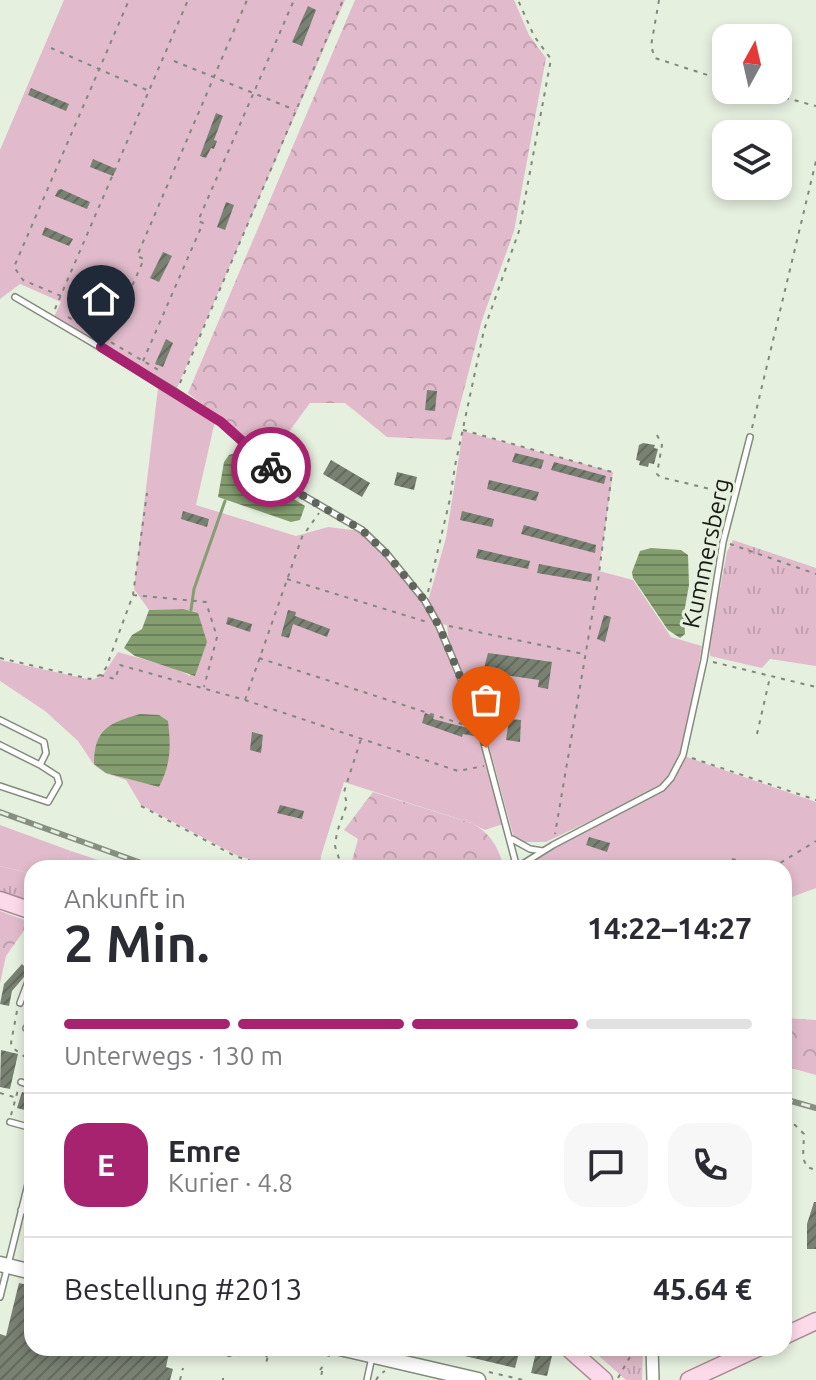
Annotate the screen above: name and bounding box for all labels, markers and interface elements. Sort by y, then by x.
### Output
north arrow [712,24,792,104]
map controls [712,24,792,200]
button: layers [712,120,792,200]
pin [67,265,135,347]
icon: home [79,277,123,321]
courier [231,427,311,507]
icon: bike [249,445,293,489]
street label: Kummersberg [677,476,735,630]
pin [452,666,520,748]
icon: bag [464,678,508,722]
text: Ankunft in [64,884,186,913]
text: 14:22–14:27 [587,911,752,945]
text: 2 Min. [64,914,210,972]
text: Unterwegs · 130 m [64,1041,283,1070]
button: chat [564,1123,648,1207]
button: phone [668,1123,752,1207]
text: Emre [168,1134,241,1168]
text: E [97,1148,115,1182]
text: Kurier · 4.8 [168,1168,293,1197]
text: Bestellung #2013 [64,1272,302,1306]
text: 45.64 € [653,1272,752,1306]

